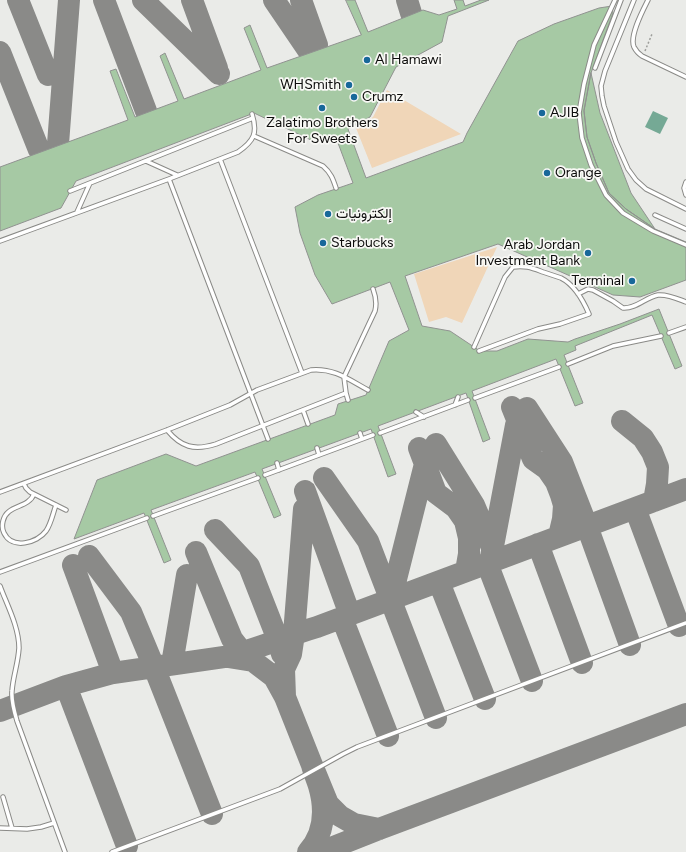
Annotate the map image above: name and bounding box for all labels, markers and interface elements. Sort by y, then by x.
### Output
place label: Al Hamawi [375,52,442,68]
marker: Al Hamawi [362,55,372,65]
place label: WHSmith [280,77,341,93]
marker: WHSmith [344,80,354,90]
place label: Crumz [362,89,403,105]
marker: Crumz [349,92,359,102]
marker: Zalatimo Brothers For Sweets [317,103,327,113]
place label: AJIB [550,105,579,121]
marker: AJIB [537,108,547,118]
place label: Zalatimo Brothers For Sweets [266,115,378,148]
place label: Orange [555,165,601,181]
marker: Orange [542,168,552,178]
place label: إلكترونيات [336,206,392,222]
marker: إلكترونيات [323,209,333,219]
place label: Starbucks [331,235,394,251]
place label: Arab Jordan Investment Bank [476,237,580,270]
marker: Starbucks [318,238,328,248]
marker: Arab Jordan Investment Bank [583,248,593,258]
place label: Terminal [572,273,624,289]
marker: Terminal [627,276,637,286]

